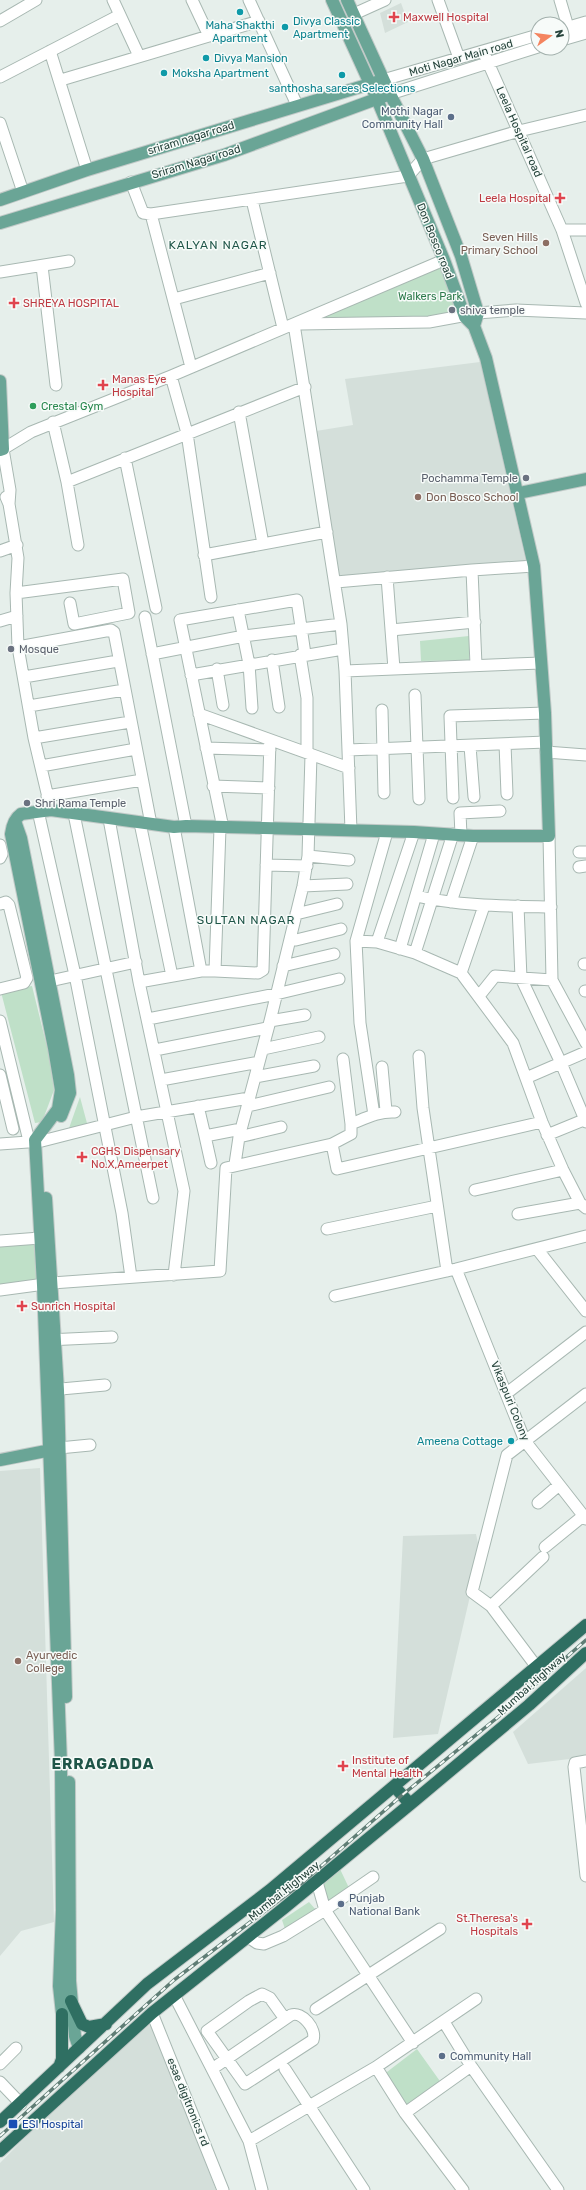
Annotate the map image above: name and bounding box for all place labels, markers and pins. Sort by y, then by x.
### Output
marker: Maha Shakthi Apartment [235,7,245,17]
marker: Maxwell Hospital [388,11,400,23]
place label: Maxwell Hospital [403,11,489,24]
place label: Divya Classic Apartment [293,15,360,41]
place label: Maha Shakthi Apartment [205,19,275,45]
marker: Divya Classic Apartment [280,22,290,32]
place label: Divya Mansion [214,52,288,65]
marker: Divya Mansion [201,53,211,63]
place label: Moksha Apartment [172,67,269,80]
marker: Moksha Apartment [159,68,169,78]
marker: santhosha sarees Selections [337,70,347,80]
place label: santhosha sarees Selections [269,82,416,95]
place label: Mothi Nagar Community Hall [362,105,444,131]
marker: Mothi Nagar Community Hall [446,112,456,122]
place label: Leela Hospital [479,192,551,205]
marker: Leela Hospital [554,192,566,204]
place label: Seven Hills Primary School [461,231,538,257]
marker: Seven Hills Primary School [541,238,551,248]
marker: SHREYA HOSPITAL [8,297,20,309]
place label: SHREYA HOSPITAL [23,297,119,310]
place label: shiva temple [460,304,525,317]
marker: shiva temple [447,305,457,315]
place label: Manas Eye Hospital [112,373,166,399]
marker: Manas Eye Hospital [97,379,109,391]
place label: Crestal Gym [41,400,103,413]
marker: Crestal Gym [28,401,38,411]
place label: Pochamma Temple [421,472,518,485]
marker: Pochamma Temple [521,473,531,483]
place label: Don Bosco School [426,491,519,504]
marker: Don Bosco School [413,492,423,502]
place label: Mosque [19,643,59,656]
marker: Mosque [6,644,16,654]
place label: Shri Rama Temple [35,797,126,810]
marker: Shri Rama Temple [22,798,32,808]
place label: CGHS Dispensary No.X,Ameerpet [91,1145,180,1171]
marker: CGHS Dispensary No.X,Ameerpet [76,1151,88,1163]
marker: Sunrich Hospital [16,1300,28,1312]
place label: Sunrich Hospital [31,1300,115,1313]
place label: Ameena Cottage [417,1435,503,1448]
marker: Ameena Cottage [506,1436,516,1446]
place label: Ayurvedic College [26,1649,77,1675]
marker: Ayurvedic College [13,1656,23,1666]
place label: Institute of Mental Health [352,1754,423,1780]
marker: Institute of Mental Health [337,1760,349,1772]
place label: Punjab National Bank [349,1892,420,1918]
marker: Punjab National Bank [336,1899,346,1909]
place label: St.Theresa's Hospitals [456,1912,518,1938]
marker: St.Theresa's Hospitals [521,1918,533,1930]
place label: Community Hall [450,2050,531,2063]
marker: Community Hall [437,2051,447,2061]
marker: ESI Hospital [7,2118,19,2130]
place label: ESI Hospital [22,2118,83,2131]

